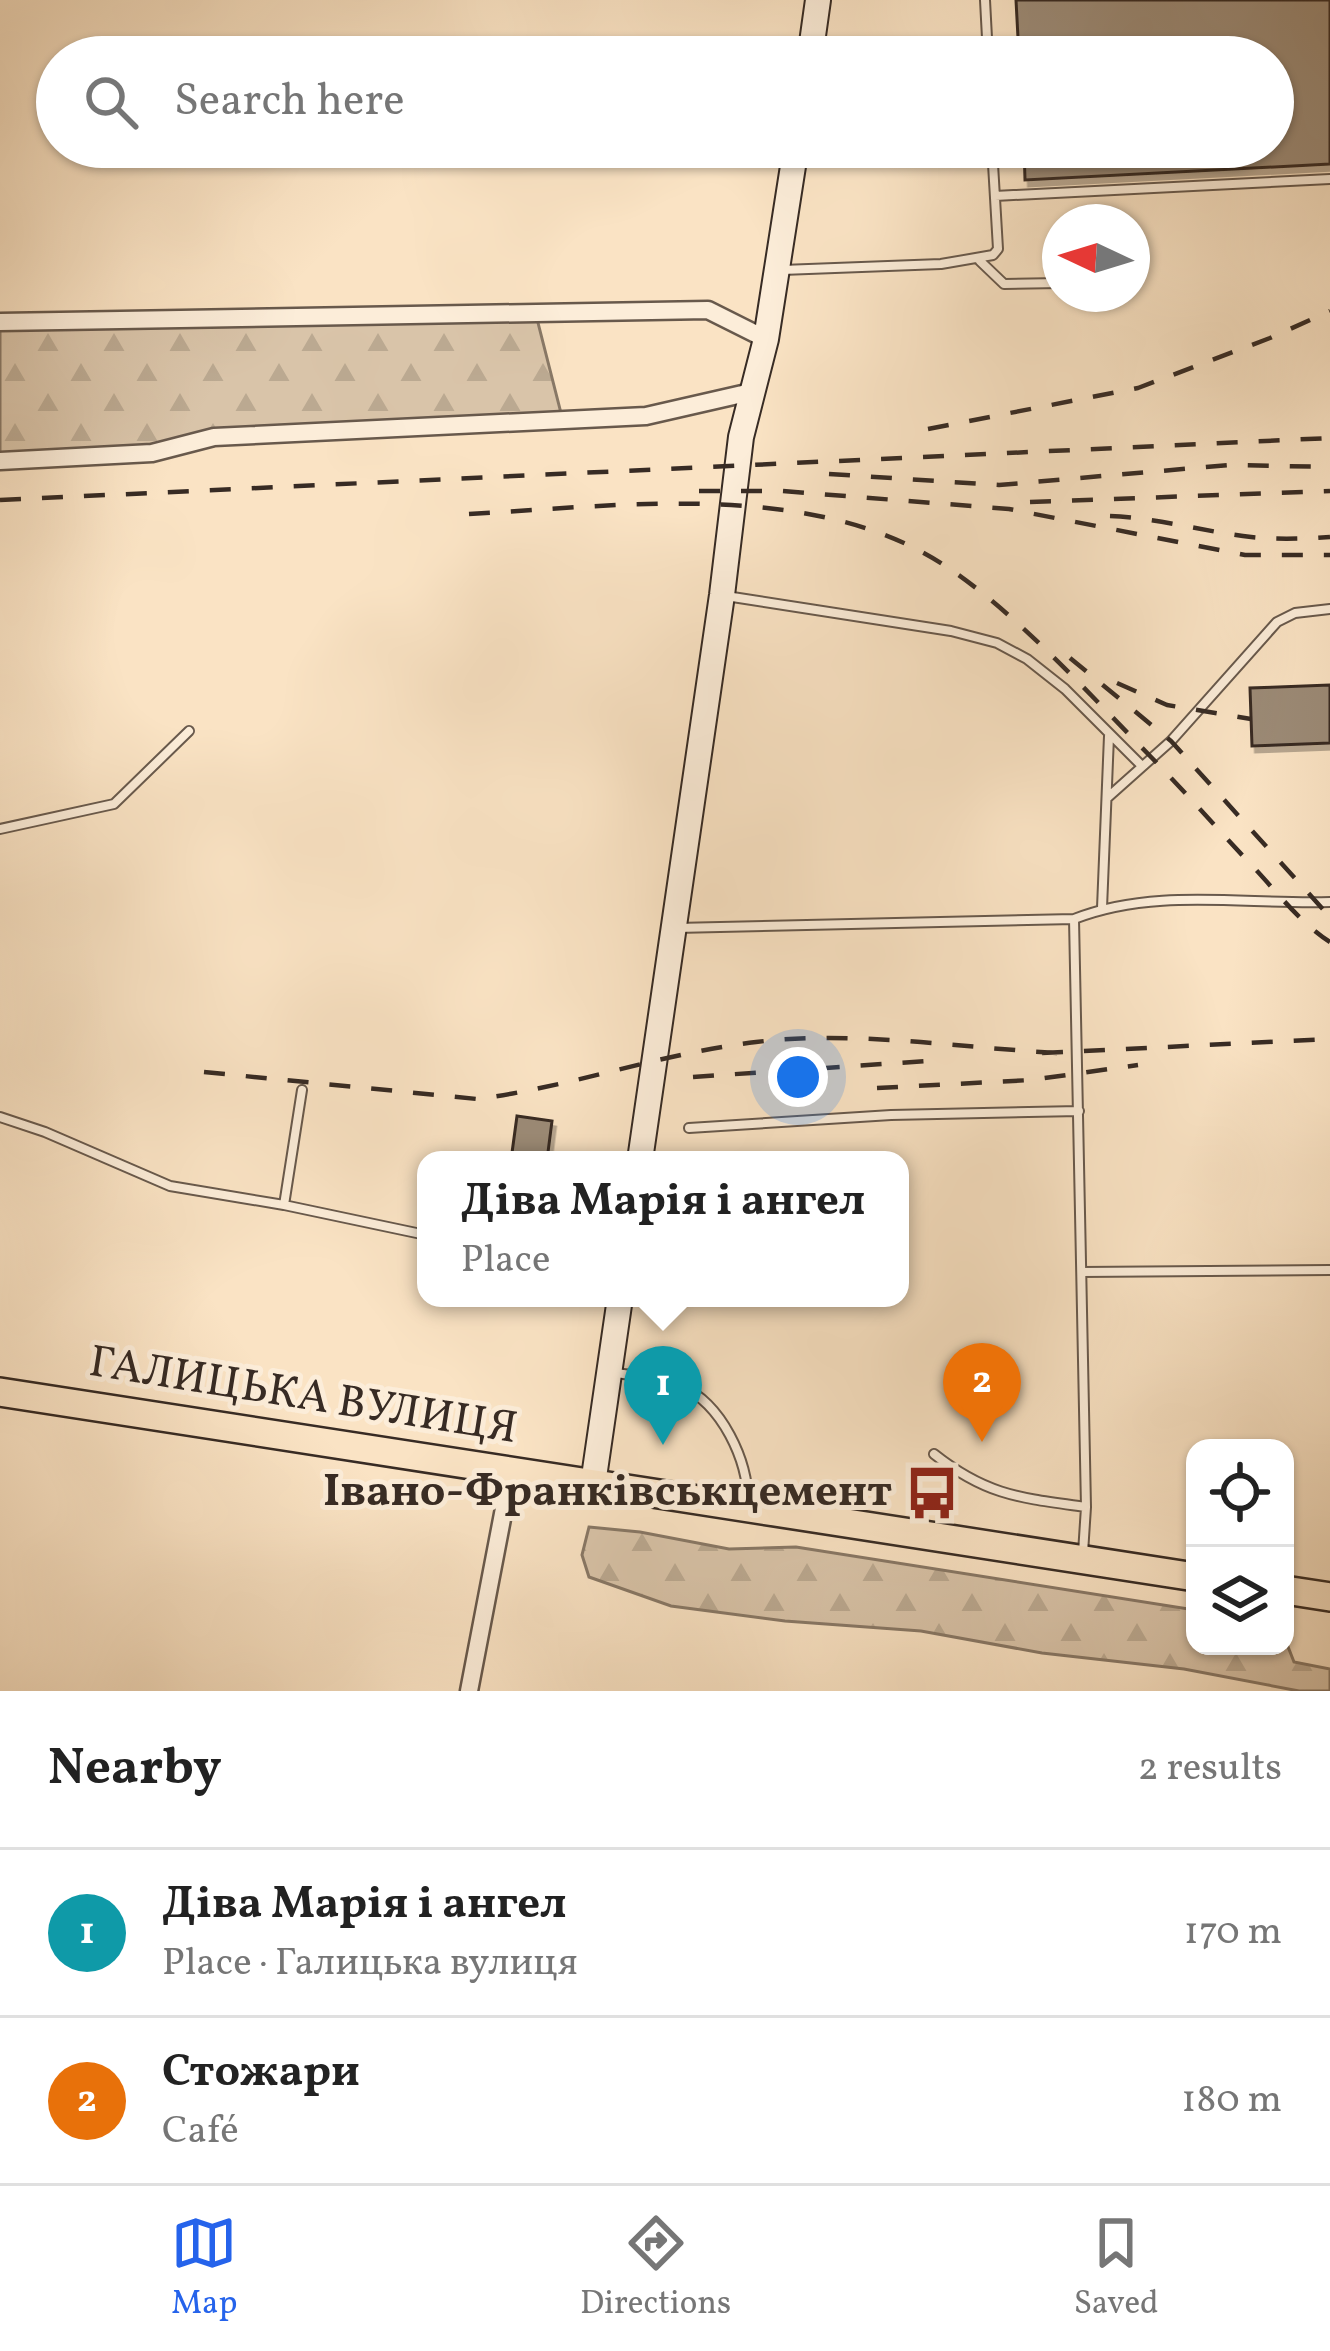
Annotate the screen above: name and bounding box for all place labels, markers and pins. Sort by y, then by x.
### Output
pin: 2 [943,1343,1021,1442]
pin: 1 [624,1346,702,1445]
place label: Івано-Франківськцемент [323,1462,892,1525]
bus stop icon: Івано-Франківськцемент [903,1464,961,1522]

